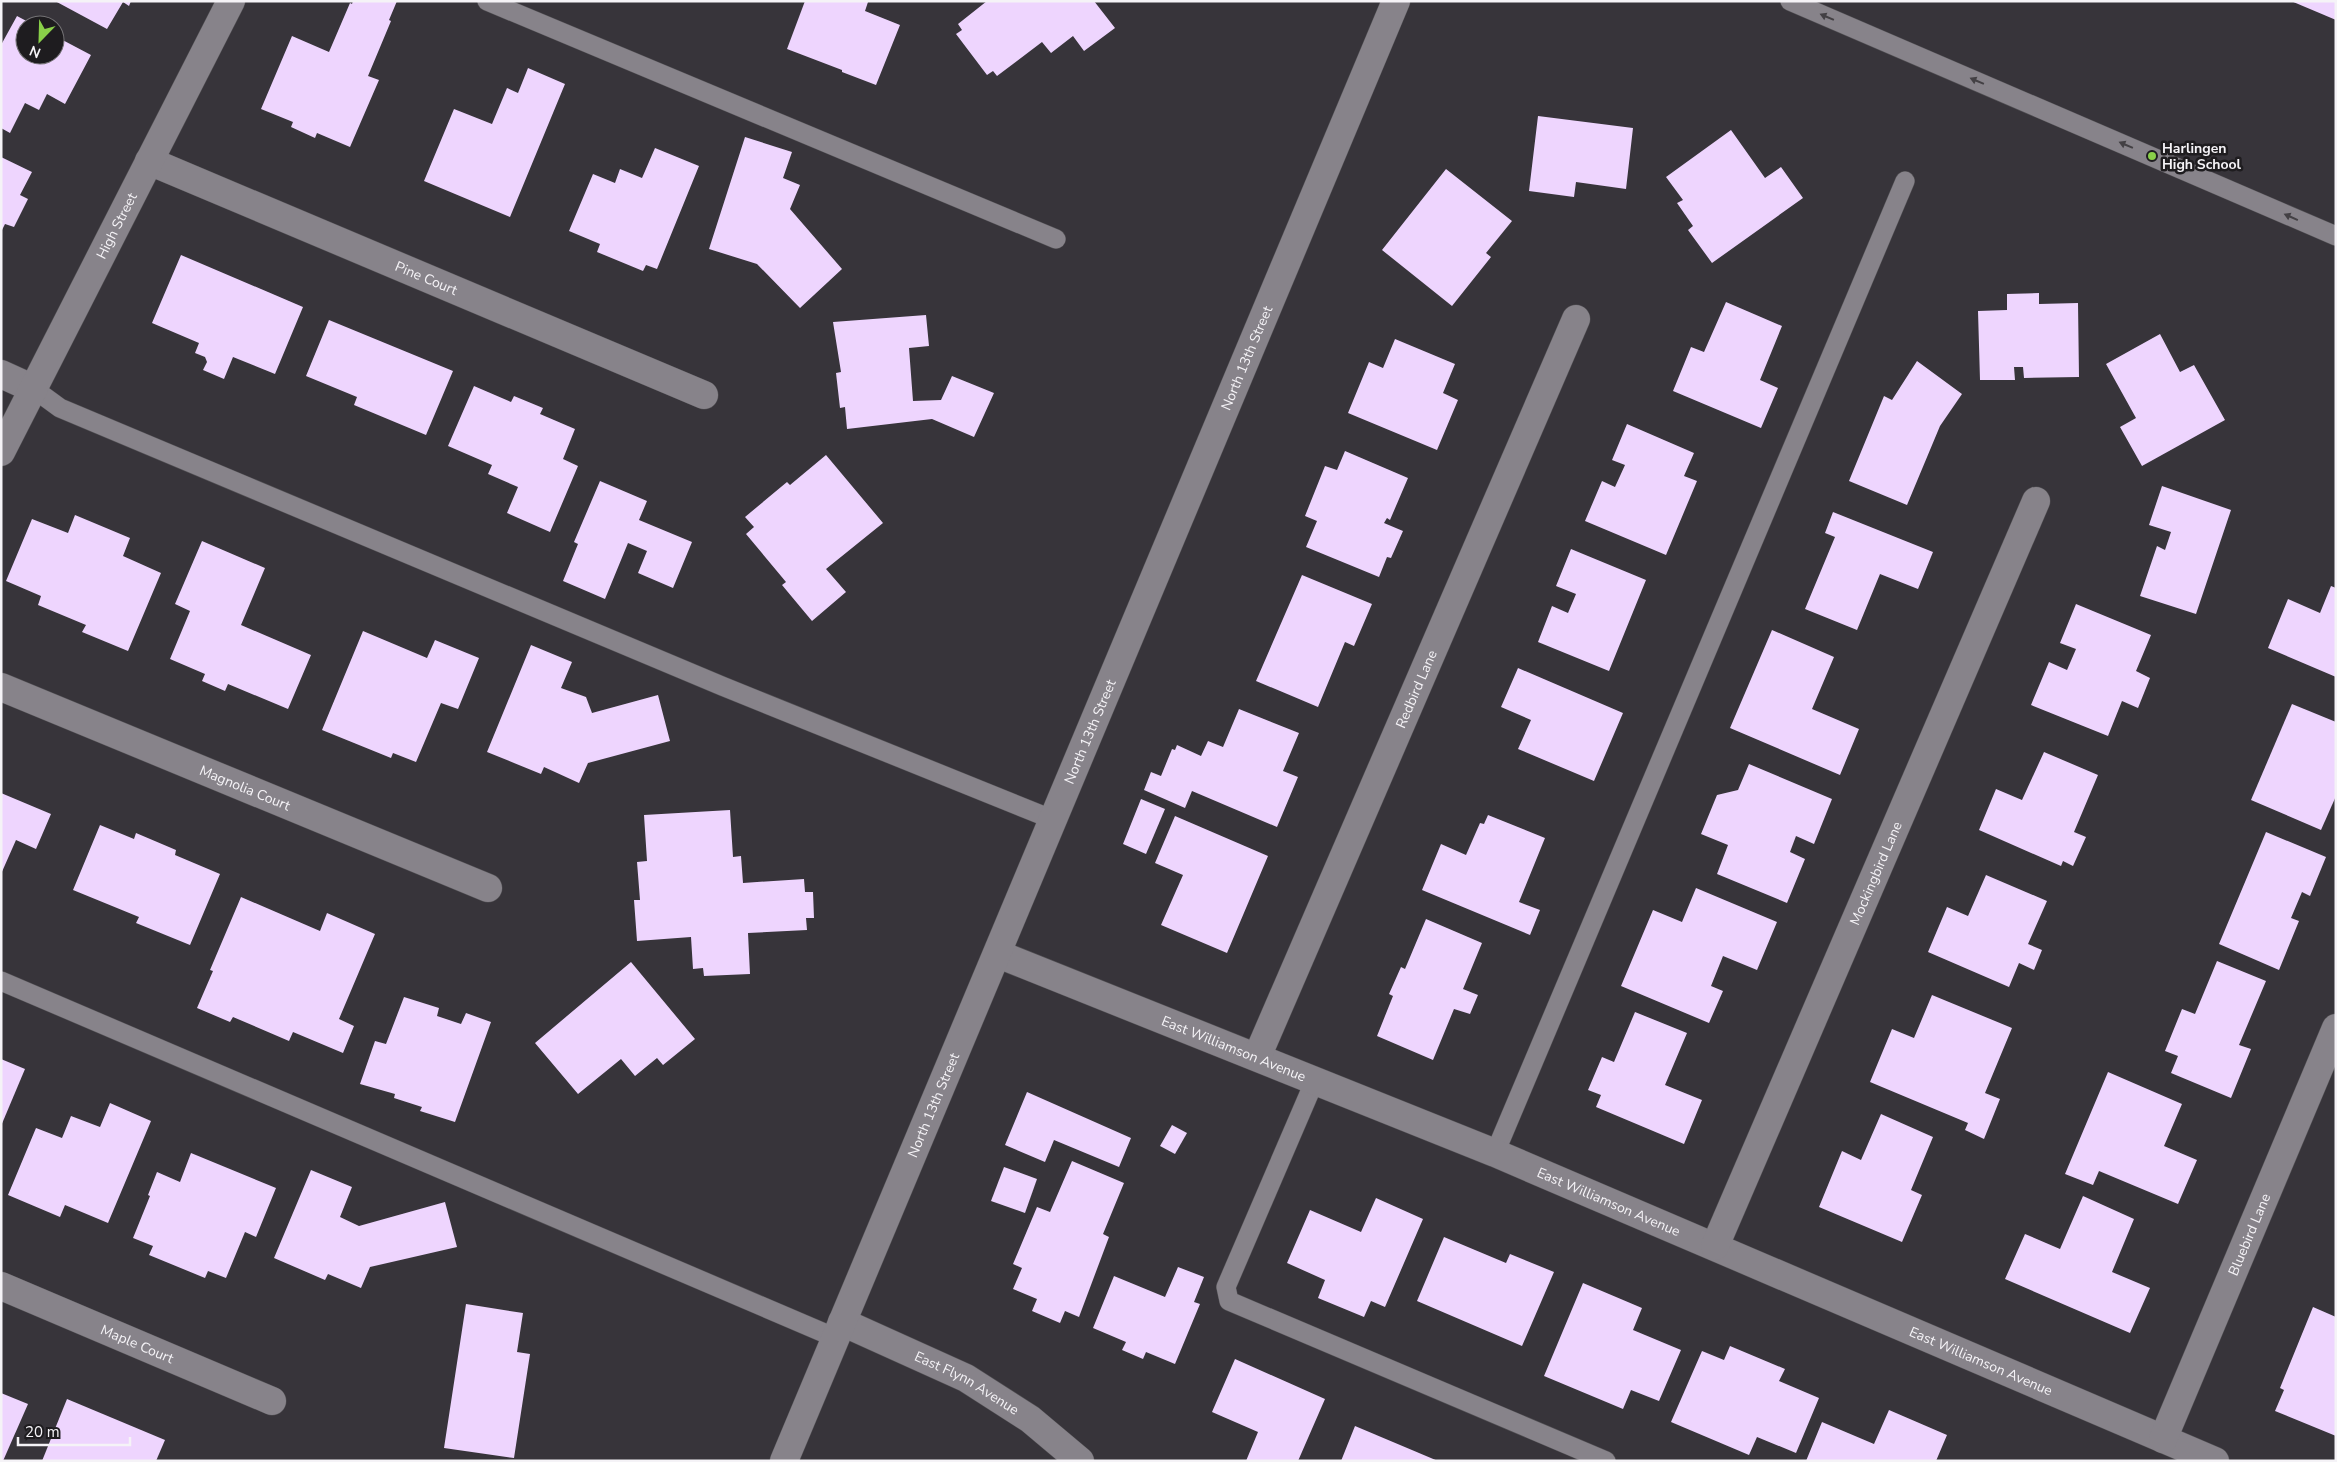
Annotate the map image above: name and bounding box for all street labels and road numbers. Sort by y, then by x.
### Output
street label: High Street [92,189,141,262]
street label: Pine Court [392,256,461,300]
street label: North 13th Street [1216,303,1277,413]
street label: Redbird Lane [1391,647,1441,731]
street label: North 13th Street [1059,676,1120,787]
street label: Magnolia Court [197,760,293,815]
street label: Mockingbird Lane [1845,818,1906,928]
street label: East Williamson Avenue [1159,1011,1309,1086]
street label: North 13th Street [903,1050,964,1160]
street label: East Williamson Avenue [1534,1163,1683,1241]
street label: Bluebird Lane [2223,1190,2275,1278]
street label: Maple Court [98,1320,177,1368]
street label: East Williamson Avenue [1906,1322,2056,1400]
street label: East Flynn Avenue [912,1347,1023,1419]

